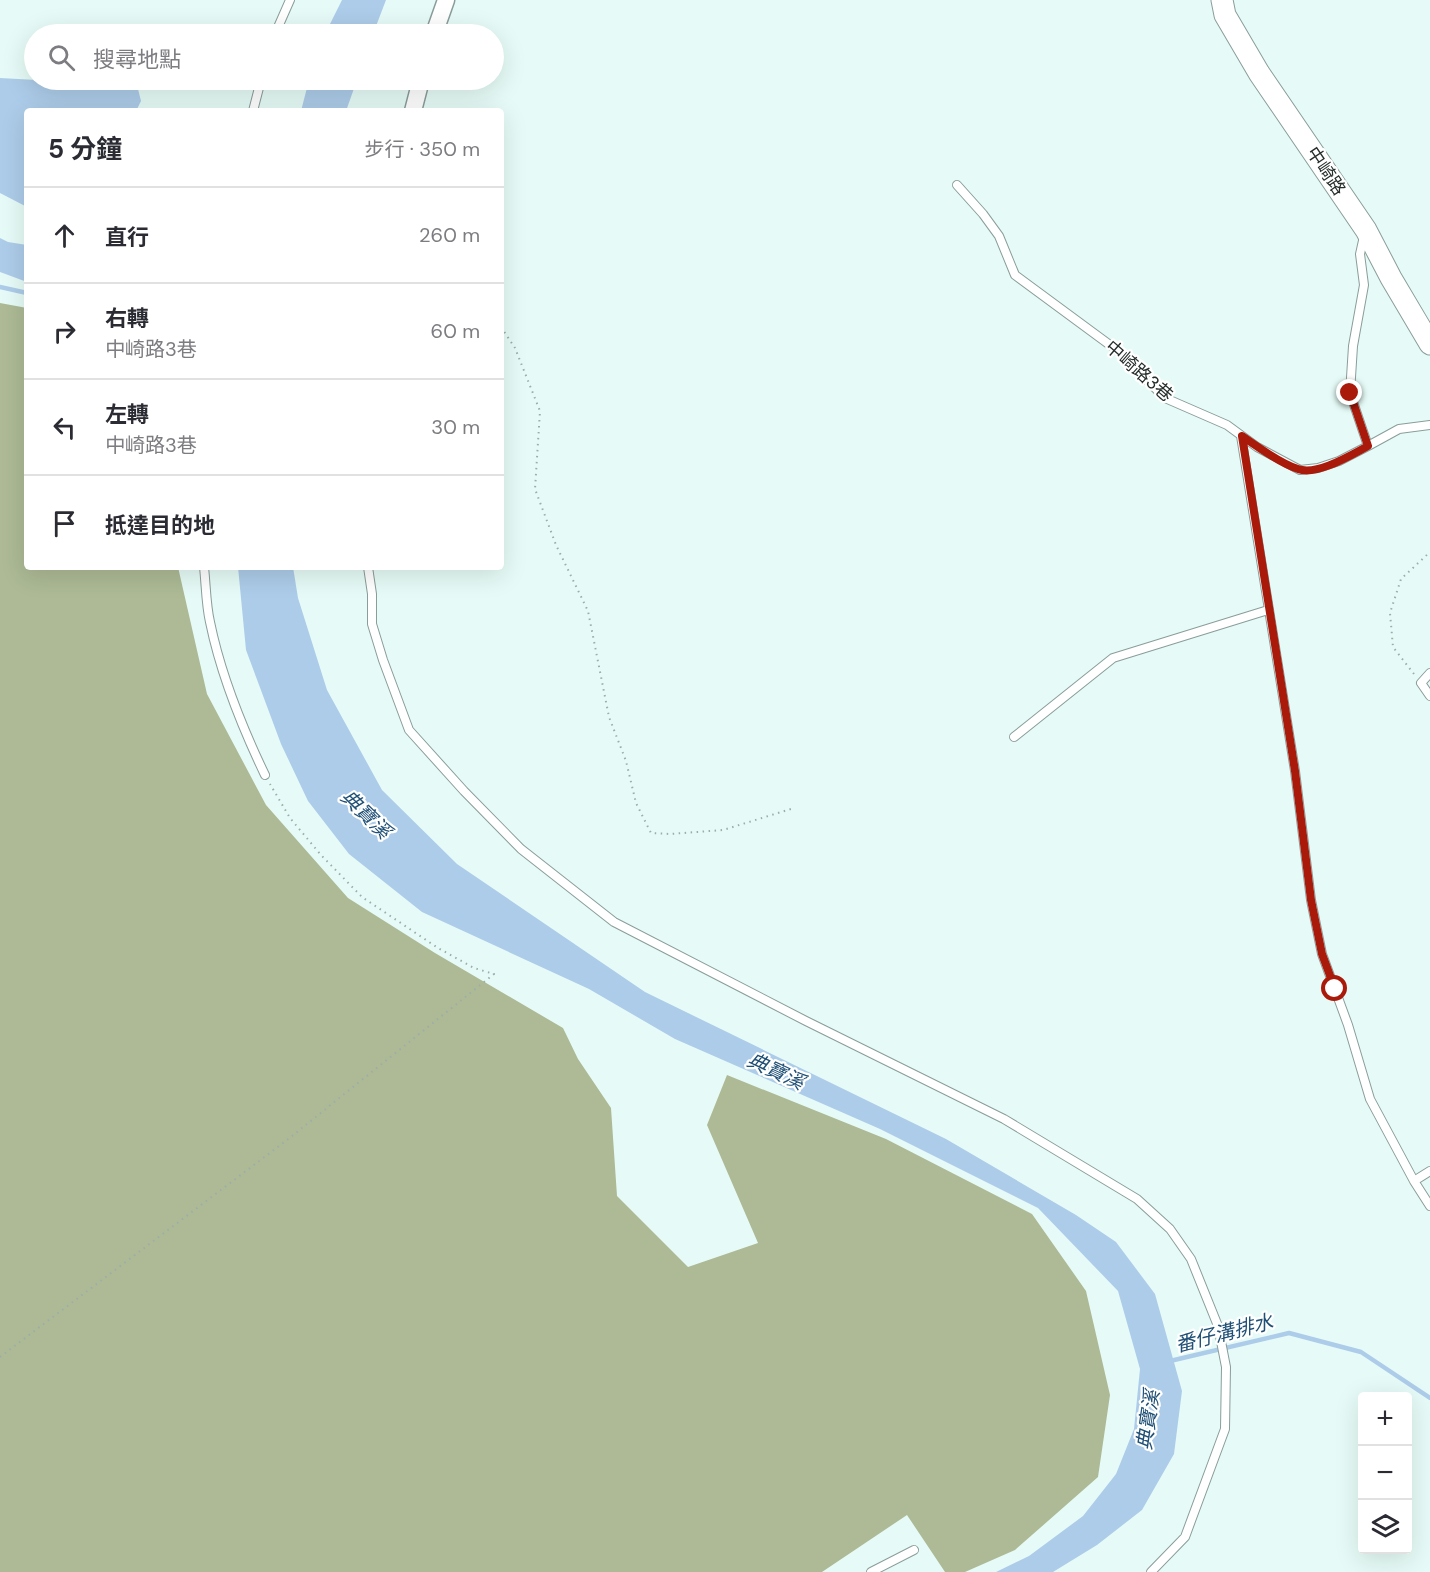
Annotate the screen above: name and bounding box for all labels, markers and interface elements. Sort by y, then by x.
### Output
search box [24,24,504,90]
icon: search [45,41,78,74]
text: 搜尋地點 [93,45,181,74]
text: 5 分鐘 [48,132,122,166]
text: 步行 · 350 m [365,136,480,162]
street label: 中崎路 [1301,142,1351,200]
icon: ahead [48,219,81,252]
text: 260 m [419,222,480,248]
text: 直行 [105,223,149,252]
text: 右轉 [105,304,149,333]
icon: right [48,315,81,348]
text: 60 m [431,318,480,344]
street label: 中崎路3巷 [1100,335,1178,407]
text: 中崎路3巷 [105,336,197,362]
route end [1336,379,1362,405]
text: 左轉 [105,400,149,429]
icon: left [48,411,81,444]
text: 30 m [431,414,480,440]
text: 中崎路3巷 [105,432,197,458]
icon: arrive [48,507,81,540]
text: 抵達目的地 [105,511,215,540]
water label: 典寶溪 [335,784,399,846]
route start [1321,975,1347,1001]
water label: 典寶溪 [743,1047,811,1097]
water label: 番仔溝排水 [1172,1308,1277,1358]
water label: 典寶溪 [1131,1386,1165,1452]
map controls [1358,1392,1412,1554]
button: + [1358,1392,1412,1446]
button: − [1358,1446,1412,1500]
button: layers [1358,1500,1412,1554]

